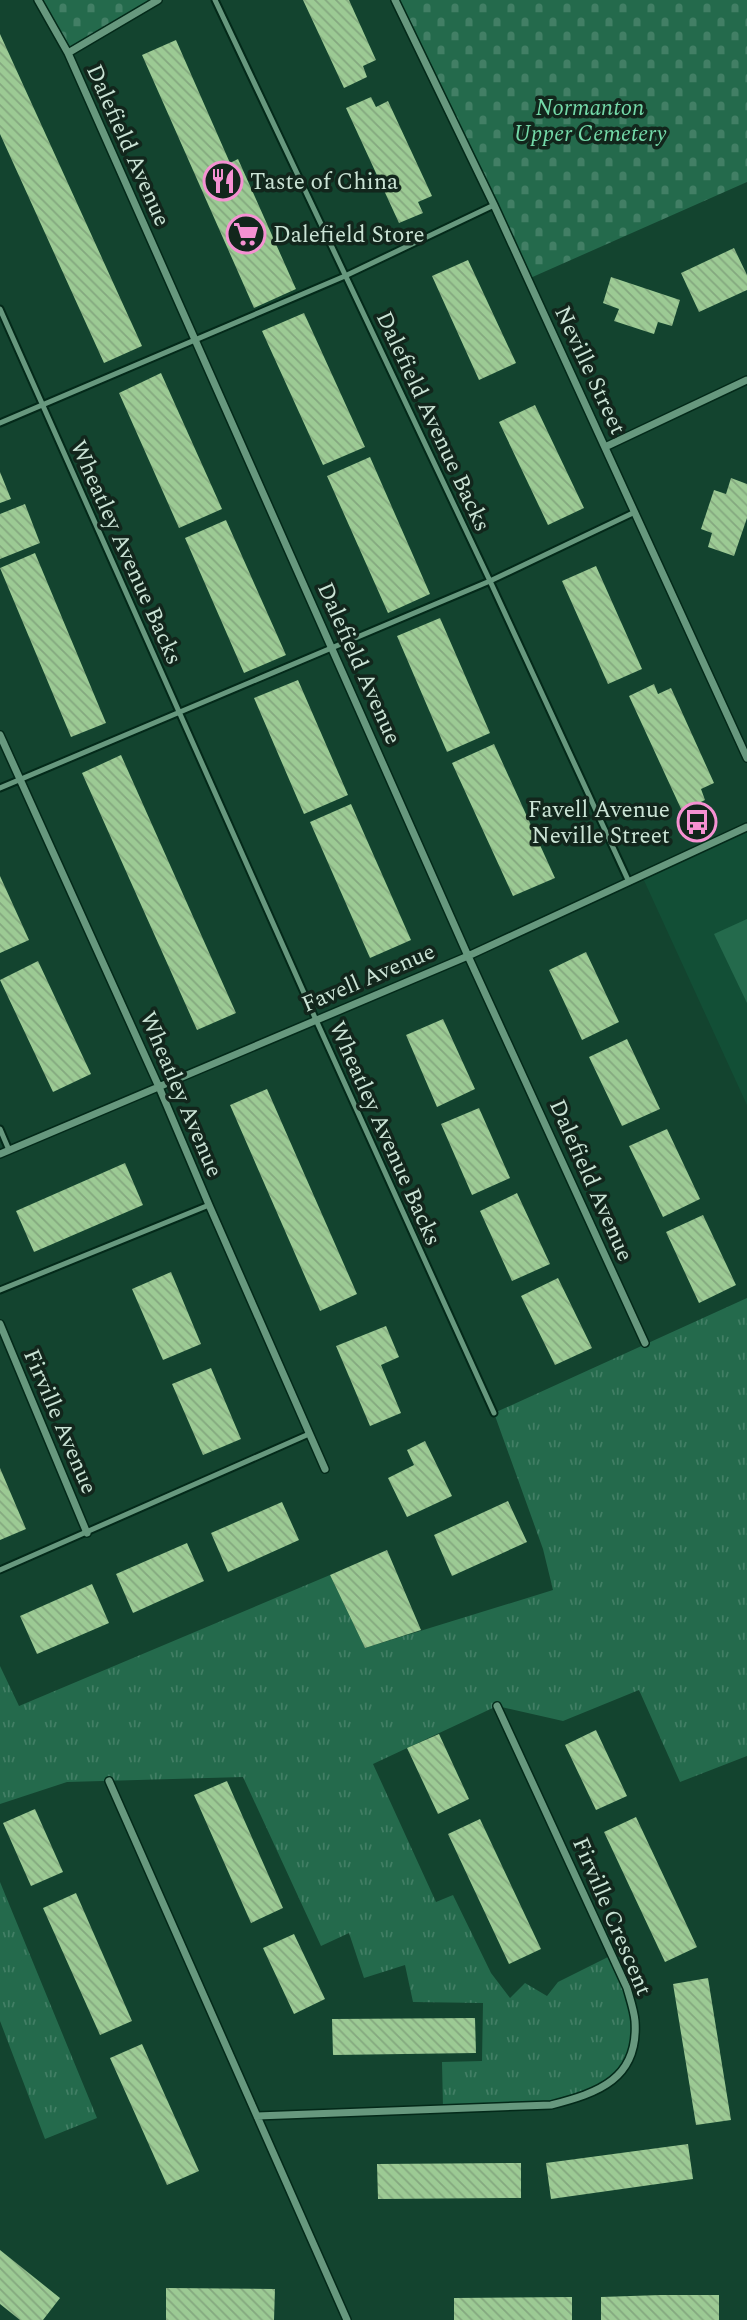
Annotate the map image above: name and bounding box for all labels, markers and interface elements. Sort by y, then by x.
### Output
street label: Dalefield Avenue [76,59,179,232]
park label: Normanton Upper Cemetery [514,91,667,152]
restaurant icon: Taste of China [202,160,244,202]
place label: Taste of China [250,165,398,200]
supermarket icon: Dalefield Store [225,213,267,255]
place label: Dalefield Store [273,218,425,253]
street label: Neville Street [545,300,635,441]
street label: Dalefield Avenue Backs [366,306,499,538]
street label: Wheatley Avenue Backs [60,435,191,671]
street label: Dalefield Avenue [307,577,410,750]
place label: Favell Avenue Neville Street [528,793,670,854]
bus stop icon: Favell Avenue Neville Street [676,801,718,843]
street label: Favell Avenue [296,934,441,1022]
street label: Wheatley Avenue [130,1006,231,1183]
street label: Wheatley Avenue Backs [319,1016,450,1252]
street label: Dalefield Avenue [539,1094,642,1267]
street label: Firville Avenue [13,1344,106,1500]
street label: Firville Crescent [562,1832,661,2001]

